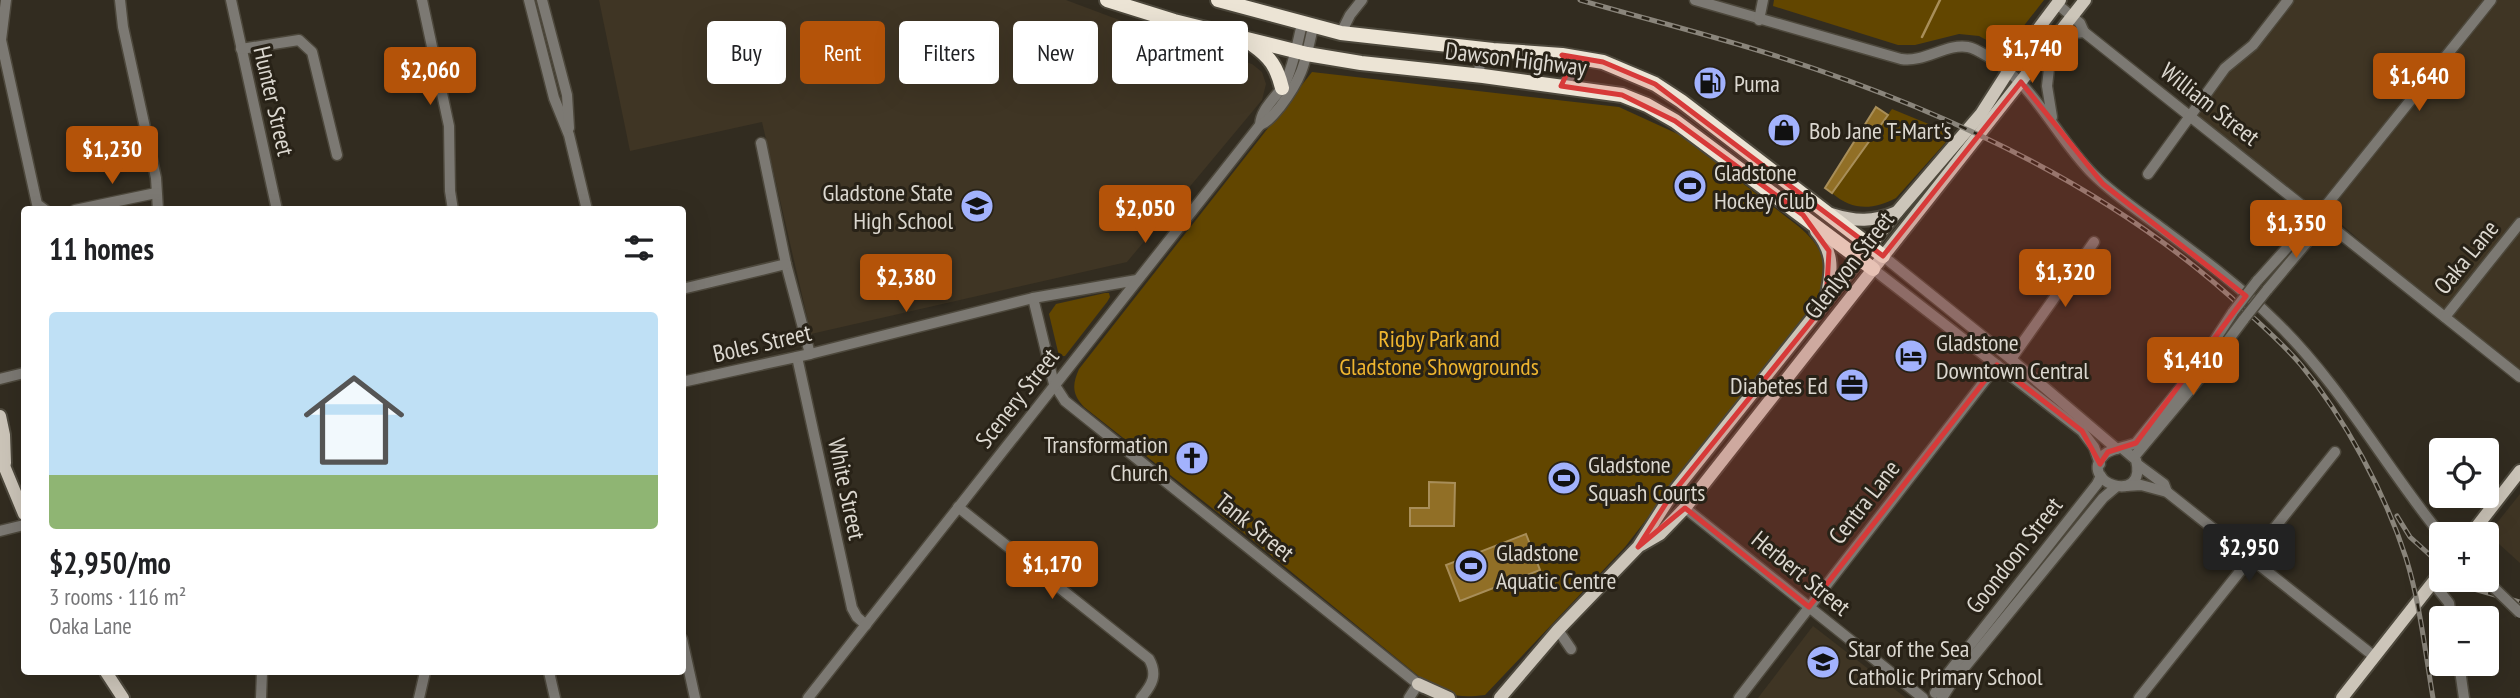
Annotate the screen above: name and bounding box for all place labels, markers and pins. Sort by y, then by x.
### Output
pin: $1,740 [1975,25,2089,85]
pin: $2,060 [373,48,487,107]
pin: $1,640 [2362,54,2476,113]
fuel station icon: Puma [1691,64,1729,102]
place label: Puma [1734,68,1780,99]
shop icon: Bob Jane T-Mart's [1765,111,1803,149]
place label: Bob Jane T-Mart's [1809,115,1952,146]
pin: $1,230 [55,127,169,186]
place label: Gladstone Hockey Club [1714,157,1815,216]
sports icon: Gladstone Hockey Club [1671,167,1709,205]
place label: Gladstone State High School [822,177,953,236]
pin: $2,050 [1088,186,1202,245]
school or university icon: Gladstone State High School [958,187,996,225]
pin: $1,350 [2239,201,2353,260]
pin: $1,320 [2008,250,2122,309]
pin: $2,380 [849,254,963,314]
place label: Gladstone Downtown Central [1936,327,2089,386]
hotel icon: Gladstone Downtown Central [1892,337,1930,375]
pin: $1,410 [2136,338,2250,397]
office icon: Diabetes Ed [1833,366,1871,404]
place label: Diabetes Ed [1730,370,1828,401]
place label: Transformation Church [1044,429,1168,488]
church icon: Transformation Church [1173,439,1211,477]
place label: Gladstone Squash Courts [1588,449,1705,508]
sports icon: Gladstone Squash Courts [1545,459,1583,497]
pin: $2,950 [2192,524,2306,584]
place label: Gladstone Aquatic Centre [1496,537,1616,596]
pin: $1,170 [995,542,1109,601]
sports icon: Gladstone Aquatic Centre [1452,547,1490,585]
place label: Star of the Sea Catholic Primary School [1848,633,2043,692]
school or university icon: Star of the Sea Catholic Primary School [1804,643,1842,681]

